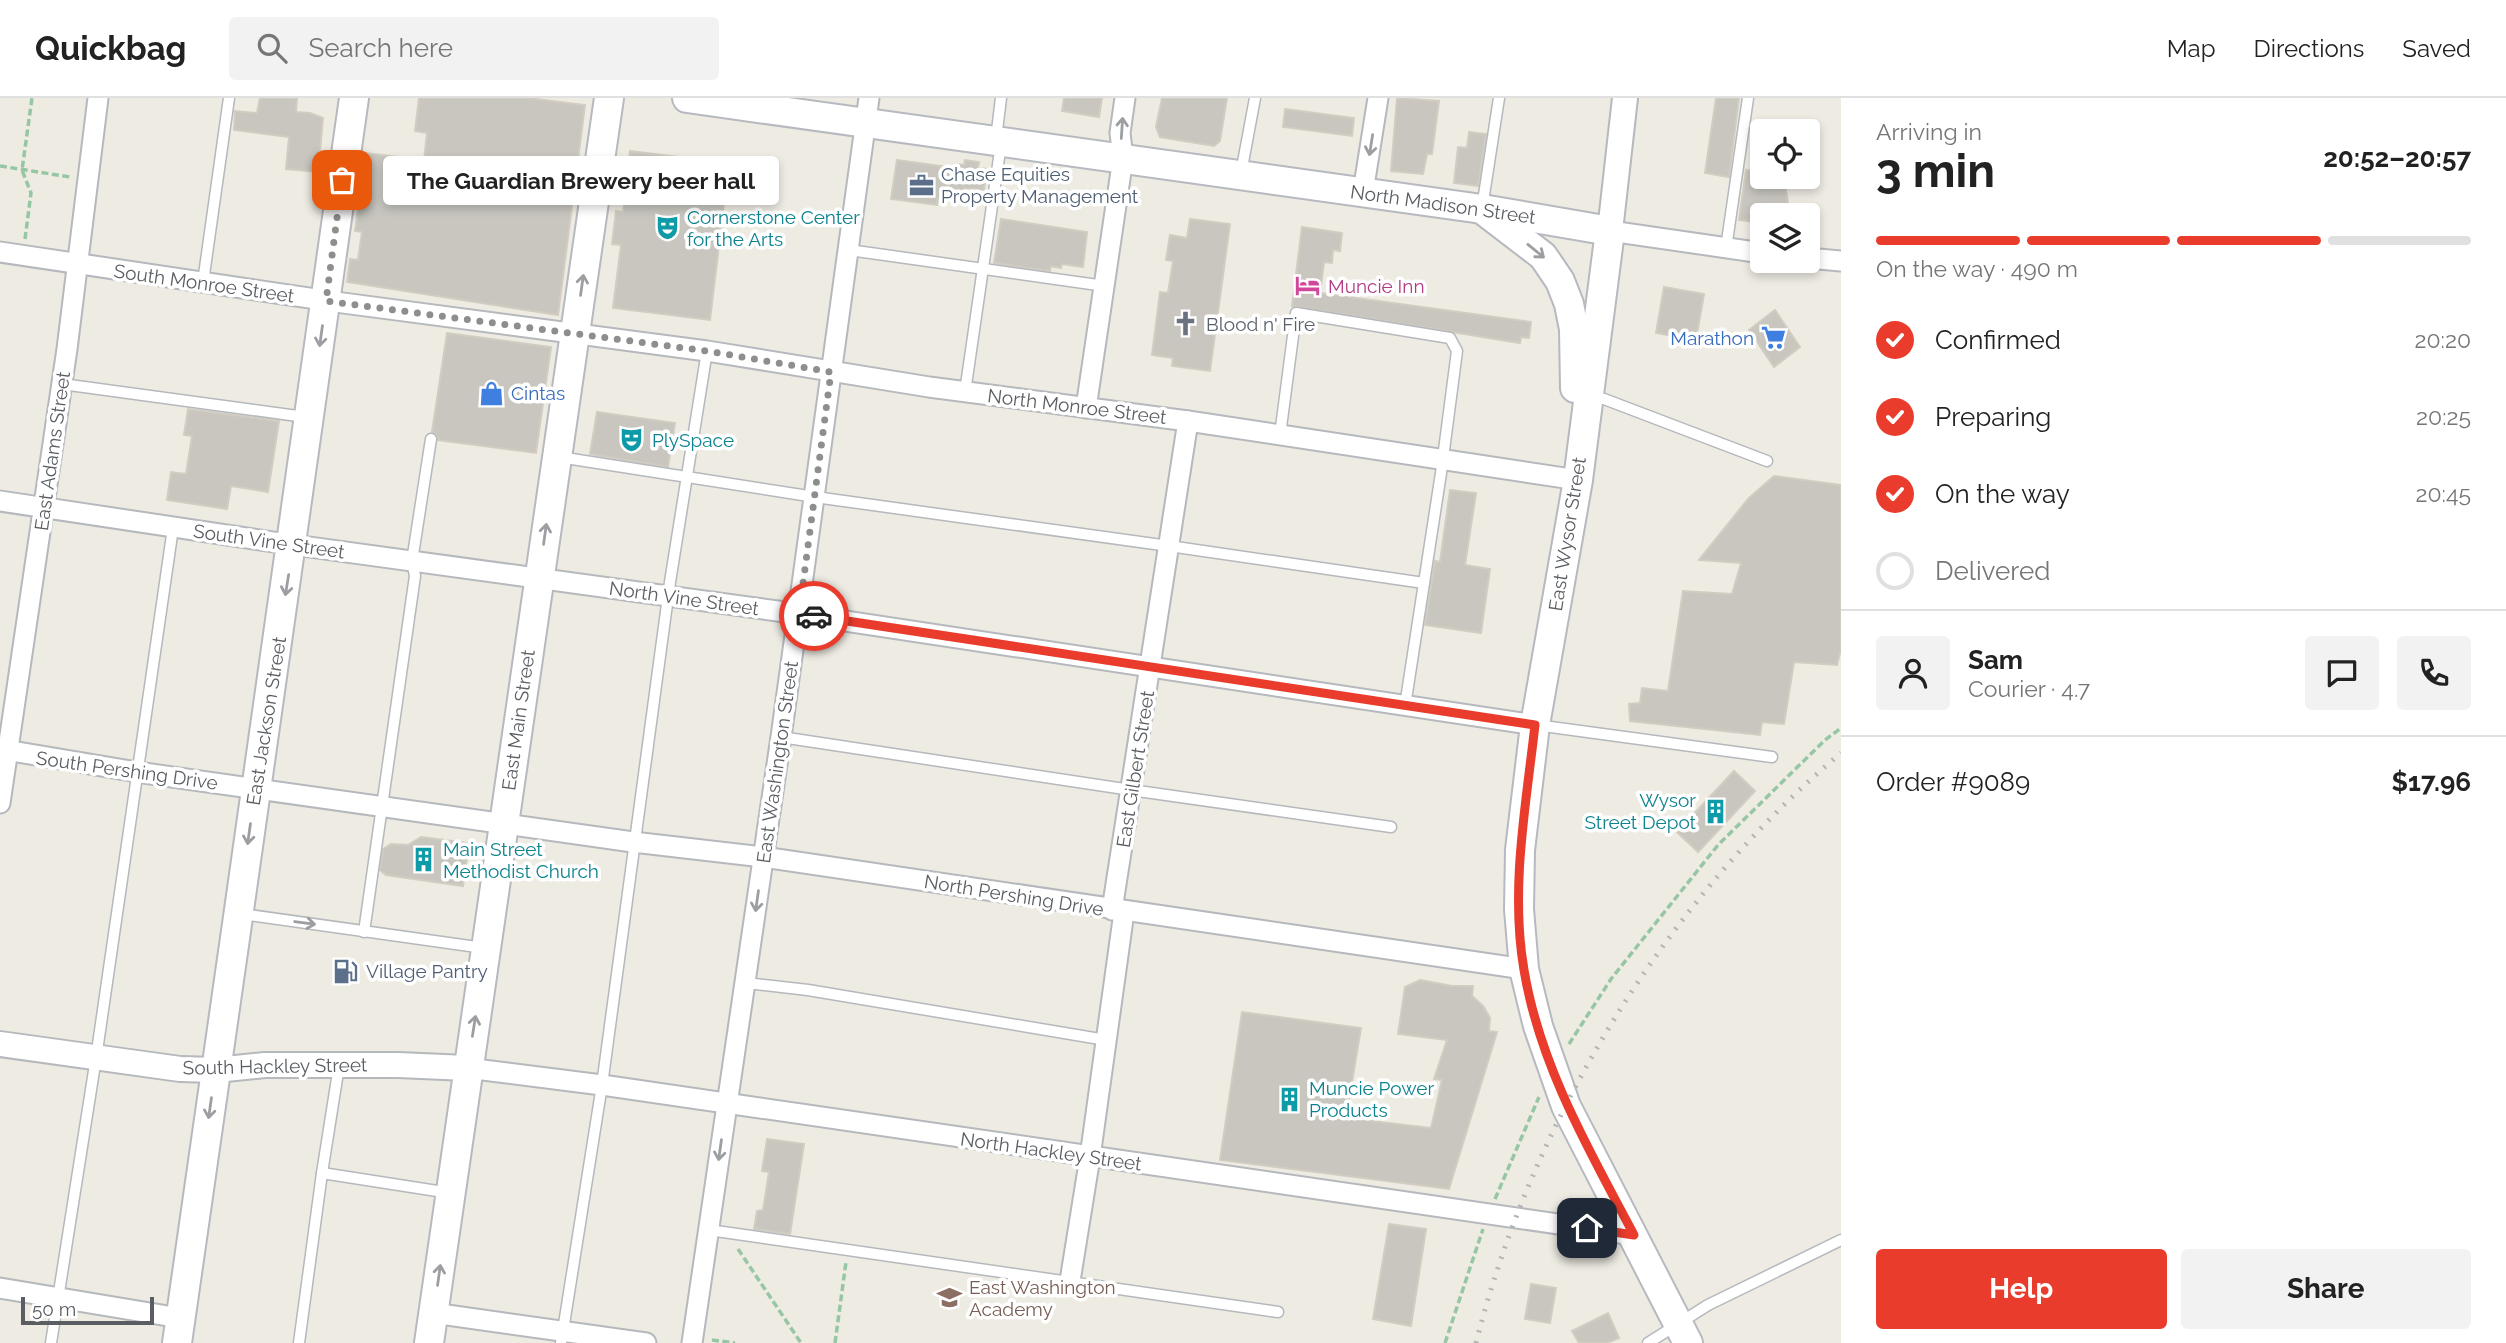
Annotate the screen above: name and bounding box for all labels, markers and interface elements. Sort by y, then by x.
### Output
search box [229,17,719,80]
text: Quickbag [35,29,187,68]
icon: search [253,29,291,67]
text: Search here [309,33,453,63]
text: Map [2167,34,2216,63]
text: Directions [2254,34,2364,63]
text: Saved [2402,34,2471,63]
one-way arrow [1116,117,1129,140]
text: Arriving in [1876,118,1982,145]
map controls [1750,119,1820,273]
button: locate [1750,119,1820,189]
one-way arrow [1364,133,1377,156]
text: 20:52–20:57 [2323,143,2471,173]
text: 3 min [1876,144,1995,198]
pin [312,150,372,210]
callout: The Guardian Brewery beer hall [384,155,780,204]
icon: bag [323,161,361,199]
place label: Chase Equities Property Management [941,163,1139,207]
text: The Guardian Brewery beer hall [407,167,755,194]
office icon: Chase Equities Property Management [907,171,935,199]
street label: North Madison Street [1349,180,1538,228]
button: layers [1750,203,1820,273]
place label: Cornerstone Center for the Arts [687,206,860,250]
theatre icon: Cornerstone Center for the Arts [653,214,681,242]
one-way arrow [1526,244,1544,259]
text: On the way · 490 m [1876,255,2078,282]
street label: South Monroe Street [113,259,296,307]
hotel icon: Muncie Inn [1294,272,1322,300]
one-way arrow [576,274,589,297]
place label: Muncie Inn [1328,275,1424,297]
church icon: Blood n' Fire [1172,310,1200,338]
place label: Blood n' Fire [1206,313,1315,335]
icon: check [1876,321,1914,359]
one-way arrow [314,324,327,346]
supermarket icon: Marathon [1760,324,1788,352]
text: Confirmed [1935,325,2061,355]
text: 20:20 [2415,326,2471,353]
place label: Marathon [1670,327,1754,349]
street label: East Adams Street [30,369,74,532]
shop icon: Cintas [477,379,505,407]
place label: Cintas [511,382,565,404]
street label: North Monroe Street [986,384,1168,428]
icon: check [1876,398,1914,436]
text: Preparing [1935,402,2051,432]
text: 20:25 [2416,403,2471,430]
theatre icon: PlySpace [618,426,646,454]
place label: PlySpace [652,429,734,451]
street label: East Wysor Street [1544,455,1590,613]
icon: check [1876,475,1914,513]
text: On the way [1935,479,2070,509]
text: 20:45 [2416,480,2471,507]
street label: South Vine Street [192,519,347,563]
one-way arrow [539,523,552,546]
text: Delivered [1935,556,2050,586]
one-way arrow [280,573,293,596]
street label: North Vine Street [608,577,761,619]
courier [779,581,849,651]
icon: car [795,597,833,635]
street label: East Jackson Street [242,634,290,807]
button: person [1876,636,1950,710]
button: chat [2305,636,2379,710]
button: phone [2397,636,2471,710]
text: Sam [1968,645,2023,675]
street label: East Main Street [497,648,539,792]
street label: East Washington Street [752,659,802,865]
text: Courier · 4.7 [1968,675,2090,702]
street label: East Gilbert Street [1112,688,1158,849]
street label: South Pershing Drive [35,746,219,794]
text: Order #9089 [1876,767,2030,797]
text: $17.96 [2392,767,2471,797]
place label: Wysor Street Depot [1584,789,1697,833]
building icon: Wysor Street Depot [1702,797,1730,825]
one-way arrow [242,822,255,845]
place label: Main Street Methodist Church [443,838,599,882]
building icon: Main Street Methodist Church [409,846,437,874]
street label: North Pershing Drive [923,870,1105,920]
one-way arrow [750,889,763,912]
one-way arrow [294,917,316,930]
fuel station icon: Village Pantry [332,957,360,985]
place label: Village Pantry [366,960,488,982]
one-way arrow [468,1015,481,1038]
street label: South Hackley Street [183,1053,368,1079]
place label: Muncie Power Products [1309,1077,1434,1121]
building icon: Muncie Power Products [1275,1085,1303,1113]
one-way arrow [203,1096,216,1119]
street label: North Hackley Street [959,1127,1144,1175]
one-way arrow [714,1138,727,1161]
pin [1557,1198,1617,1258]
icon: home [1568,1209,1606,1247]
button: Help [1876,1249,2167,1329]
button: Share [2181,1249,2471,1329]
one-way arrow [432,1265,445,1287]
place label: East Washington Academy [969,1276,1116,1320]
school or university icon: East Washington Academy [935,1284,963,1312]
scale bar [21,1294,154,1326]
text: 50 m [32,1298,76,1320]

